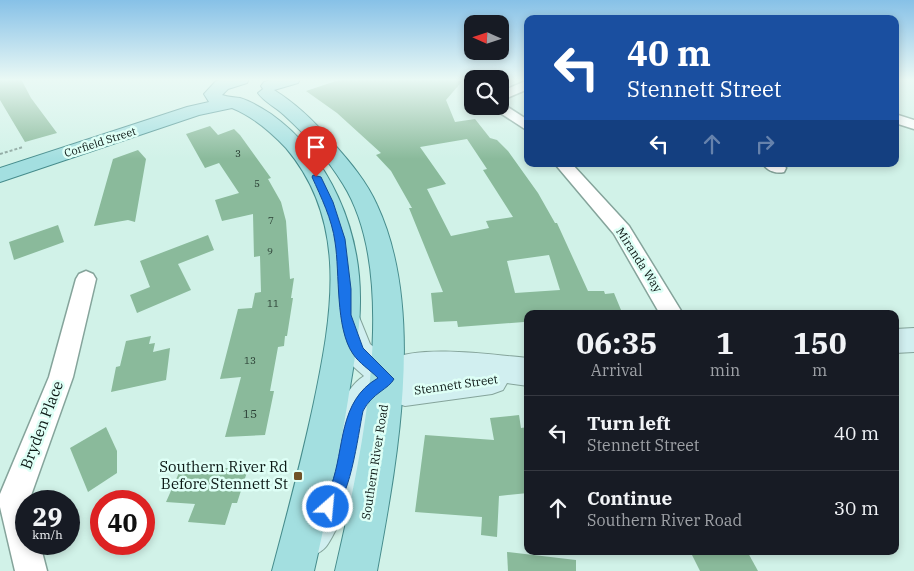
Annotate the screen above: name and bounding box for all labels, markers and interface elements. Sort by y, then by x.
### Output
north arrow [464,15,509,60]
map controls [464,15,509,115]
text: 40 m [627,30,711,76]
icon: left [544,35,609,100]
button: search [464,70,509,115]
text: Stennett Street [627,74,782,103]
street label: Corfield Street [62,124,138,160]
pin [295,126,337,177]
icon: left [645,130,673,158]
icon: ahead [698,130,726,158]
icon: right [751,130,779,158]
icon: arrive [302,133,330,161]
house number: 3 [235,147,241,160]
house number: 5 [254,177,260,190]
house number: 7 [268,214,274,227]
street label: Miranda Way [613,225,666,295]
house number: 9 [267,245,273,258]
house number: 11 [267,297,279,310]
text: 06:35 [576,323,657,362]
text: 1 [716,323,734,362]
text: 150 [793,323,847,362]
house number: 13 [244,354,256,367]
text: Arrival [591,360,643,380]
text: min [710,360,740,380]
text: m [812,360,827,380]
street label: Stennett Street [413,371,499,398]
street label: Bryden Place [16,378,67,472]
street label: Southern River Road [358,403,391,521]
house number: 15 [243,406,257,421]
text: Turn left [587,411,670,435]
icon: left [544,419,572,447]
text: 40 m [834,421,879,445]
text: Stennett Street [587,435,699,455]
place label: Southern River Rd Before Stennett St [159,457,288,493]
marker: Southern River Rd Before Stennett St [292,470,304,482]
position arrow [301,480,353,532]
text: Continue [587,486,672,510]
speed limit sign: 40 [90,490,155,555]
icon: ahead [544,494,572,522]
text: 30 m [834,496,879,520]
text: 29 [32,500,63,533]
text: Southern River Road [587,510,742,530]
text: km/h [32,527,63,542]

